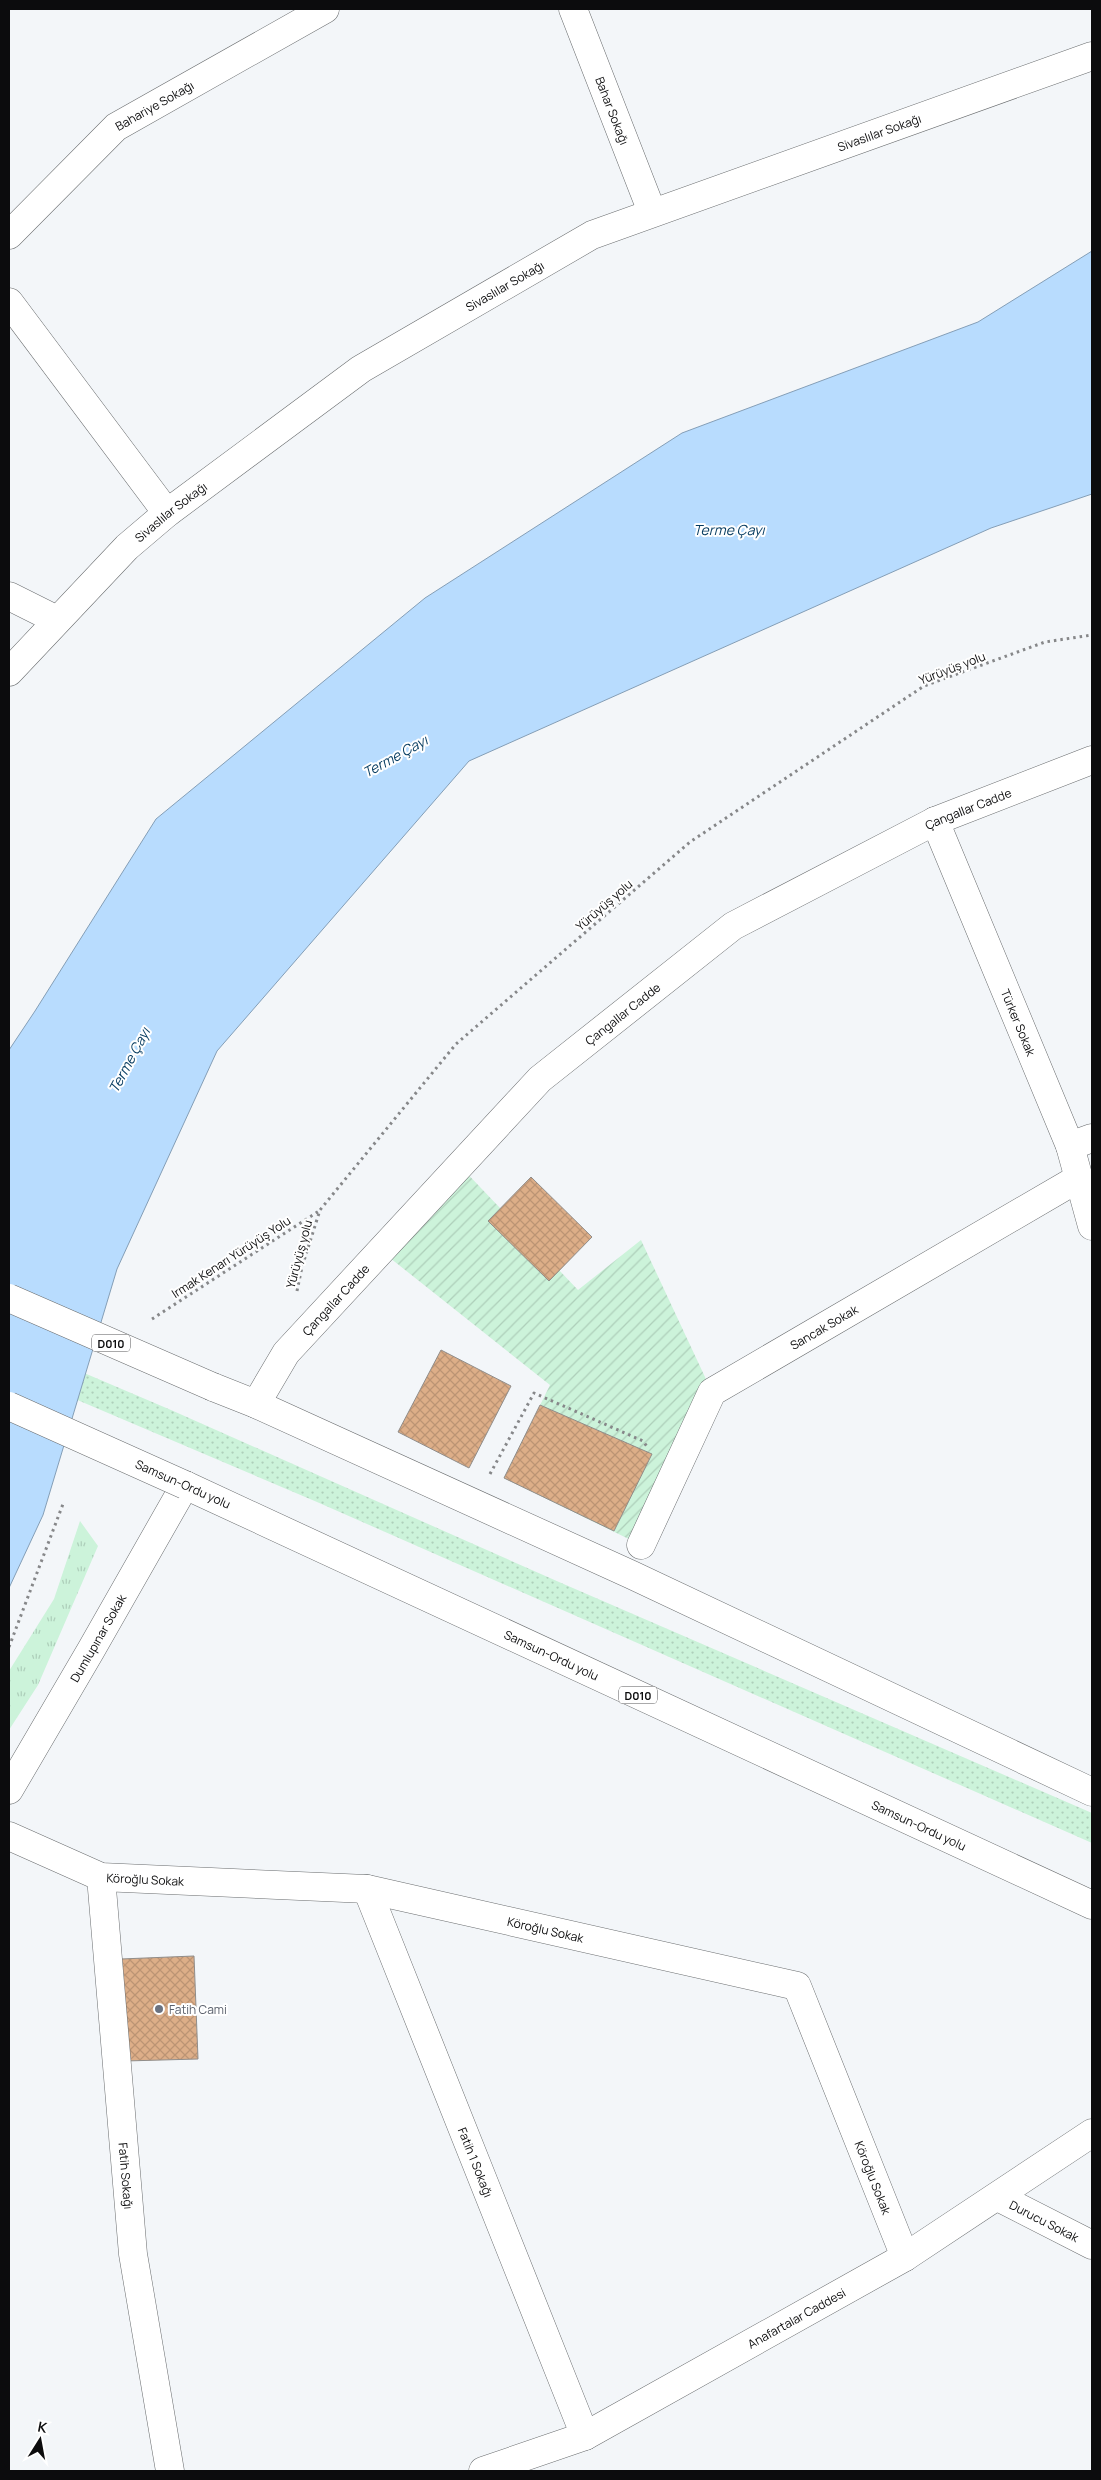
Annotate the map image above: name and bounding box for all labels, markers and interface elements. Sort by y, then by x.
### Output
street label: Bahar Sokağı [592,74,633,147]
street label: Bahariye Sokağı [112,76,197,134]
street label: Sivaslılar Sokağı [835,109,923,155]
street label: Sivaslılar Sokağı [462,256,547,315]
street label: Sivaslılar Sokağı [131,478,210,546]
water label: Terme Çayı [693,520,766,539]
street label: Yürüyüş yolu [916,648,988,688]
water label: Terme Çayı [359,730,432,782]
street label: Çangallar Cadde [922,784,1014,833]
street label: Yürüyüş yolu [572,876,636,934]
street label: Çangallar Cadde [581,978,664,1049]
street label: Türker Sokak [997,986,1040,1059]
water label: Terme Çayı [104,1023,155,1096]
street label: Irmak Kenarı Yürüyüş Yolu [168,1212,294,1302]
street label: Yürüyüş yolu [282,1218,316,1290]
street label: Çangallar Cadde [298,1260,373,1339]
street label: Sancak Sokak [787,1300,862,1353]
road number: D010 [92,1335,130,1352]
street label: Samsun-Ordu yolu [133,1455,233,1513]
street label: Dumlupınar Sokak [66,1590,130,1685]
street label: Samsun-Ordu yolu [501,1625,602,1684]
road number: D010 [619,1686,657,1704]
street label: Samsun-Ordu yolu [869,1796,969,1854]
street label: Köroğlu Sokak [106,1869,185,1889]
street label: Köroğlu Sokak [506,1912,586,1946]
place label: Fatih Cami [169,2001,227,2018]
marker: Fatih Cami [153,2003,165,2015]
street label: Fatih 1 Sokağı [454,2125,497,2200]
street label: Köroğlu Sokak [851,2138,896,2218]
street label: Fatih Sokağı [115,2142,138,2210]
street label: Durucu Sokak [1007,2196,1083,2246]
street label: Anafartalar Caddesi [744,2284,848,2352]
north arrow [15,2415,65,2465]
text: K [36,2417,50,2437]

